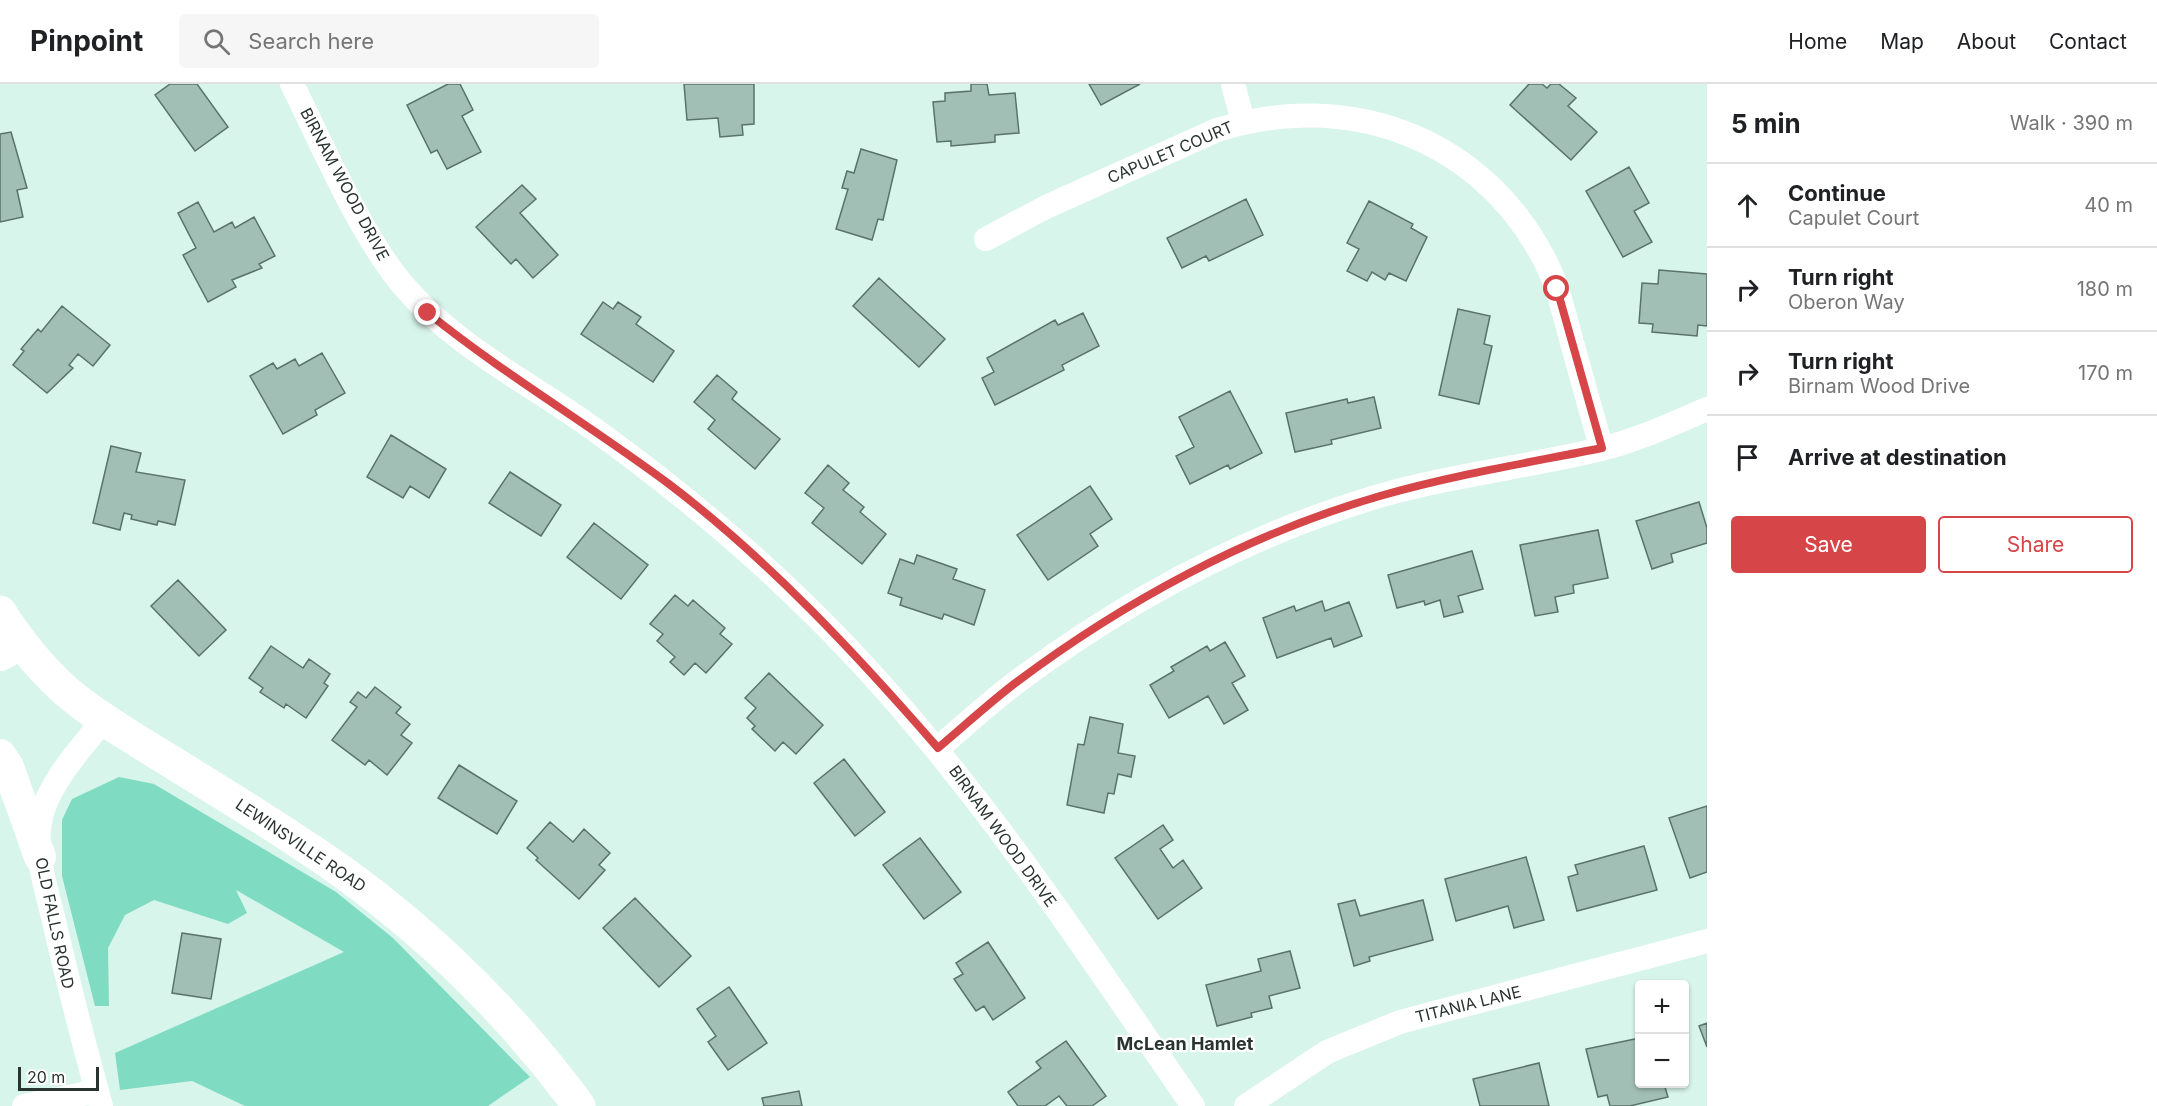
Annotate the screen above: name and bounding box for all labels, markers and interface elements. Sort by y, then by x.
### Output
search box [179,14,599,68]
text: Pinpoint [30,24,143,58]
icon: search [200,25,233,58]
text: Search here [248,28,374,54]
text: Home [1788,29,1847,54]
text: Map [1880,29,1924,54]
text: About [1957,29,2016,54]
text: Contact [2049,29,2127,54]
street label: BIRNAM WOOD DRIVE [296,104,394,264]
text: 5 min [1731,108,1801,139]
text: Walk · 390 m [2010,111,2133,135]
street label: CAPULET COURT [1104,117,1236,187]
text: Continue [1788,180,1886,206]
icon: ahead [1731,189,1764,222]
text: 40 m [2084,193,2133,217]
text: Capulet Court [1788,206,1919,230]
text: Turn right [1788,264,1894,290]
icon: right [1731,273,1764,306]
route start [1543,275,1569,301]
text: 180 m [2077,277,2133,301]
text: Oberon Way [1788,290,1905,314]
route end [414,299,440,325]
text: Turn right [1788,348,1894,374]
icon: right [1731,357,1764,390]
text: 170 m [2078,361,2133,385]
text: Birnam Wood Drive [1788,374,1970,398]
icon: arrive [1731,441,1764,474]
text: Arrive at destination [1788,444,2007,470]
button: Save [1731,516,1926,573]
button: Share [1938,516,2133,573]
street label: BIRNAM WOOD DRIVE [945,761,1061,911]
street label: LEWINSVILLE ROAD [232,794,370,896]
street label: OLD FALLS ROAD [31,855,79,991]
map controls [1635,980,1689,1088]
button: + [1635,980,1689,1034]
street label: TITANIA LANE [1413,981,1523,1027]
district label: McLean Hamlet [1117,1033,1254,1054]
button: − [1635,1034,1689,1088]
scale bar [18,1064,99,1092]
text: 20 m [27,1067,65,1087]

